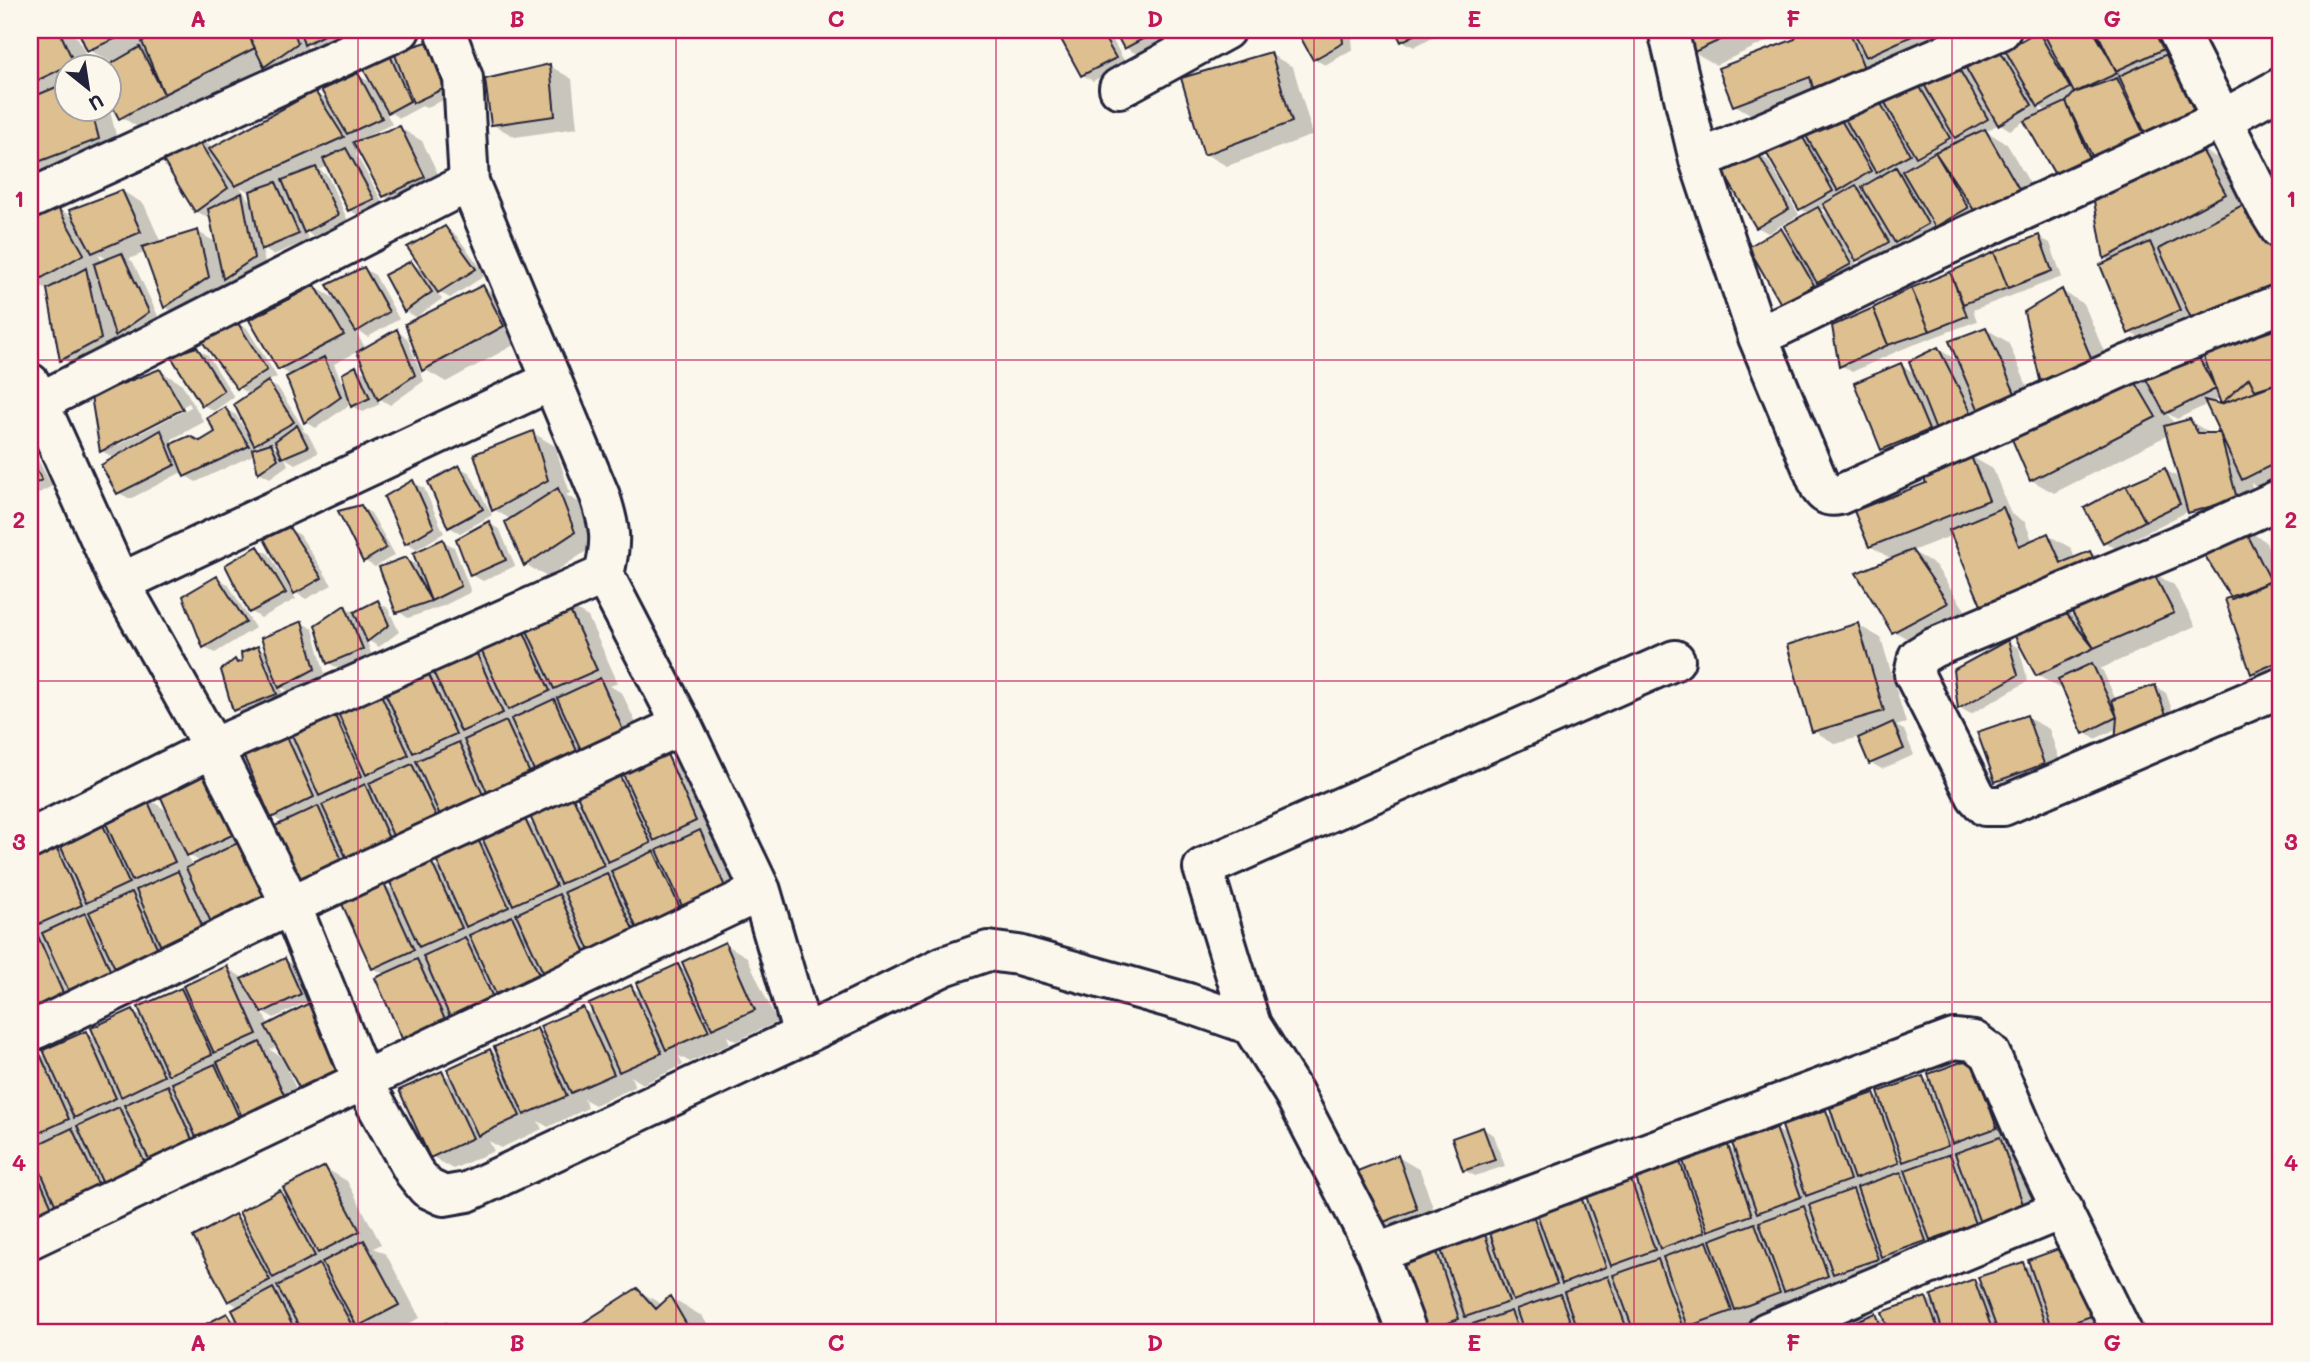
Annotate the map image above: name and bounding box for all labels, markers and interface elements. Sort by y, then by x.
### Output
text: A [190,3,206,33]
text: B [509,3,525,33]
text: C [827,3,845,33]
text: D [1147,3,1163,33]
text: E [1467,3,1481,33]
text: F [1786,3,1800,33]
text: G [2103,3,2121,33]
north arrow [52,52,122,122]
text: U [85,89,109,117]
text: 1 [14,183,24,213]
text: 1 [2286,183,2296,213]
text: 2 [13,504,25,534]
text: 2 [2285,504,2297,534]
text: 3 [12,826,26,856]
text: 3 [2284,826,2298,856]
text: 4 [12,1147,26,1177]
text: 4 [2284,1147,2298,1177]
text: A [190,1327,206,1357]
text: B [509,1327,525,1357]
text: C [827,1327,845,1357]
text: D [1147,1327,1163,1357]
text: E [1467,1327,1481,1357]
text: F [1786,1327,1800,1357]
text: G [2103,1327,2121,1357]

